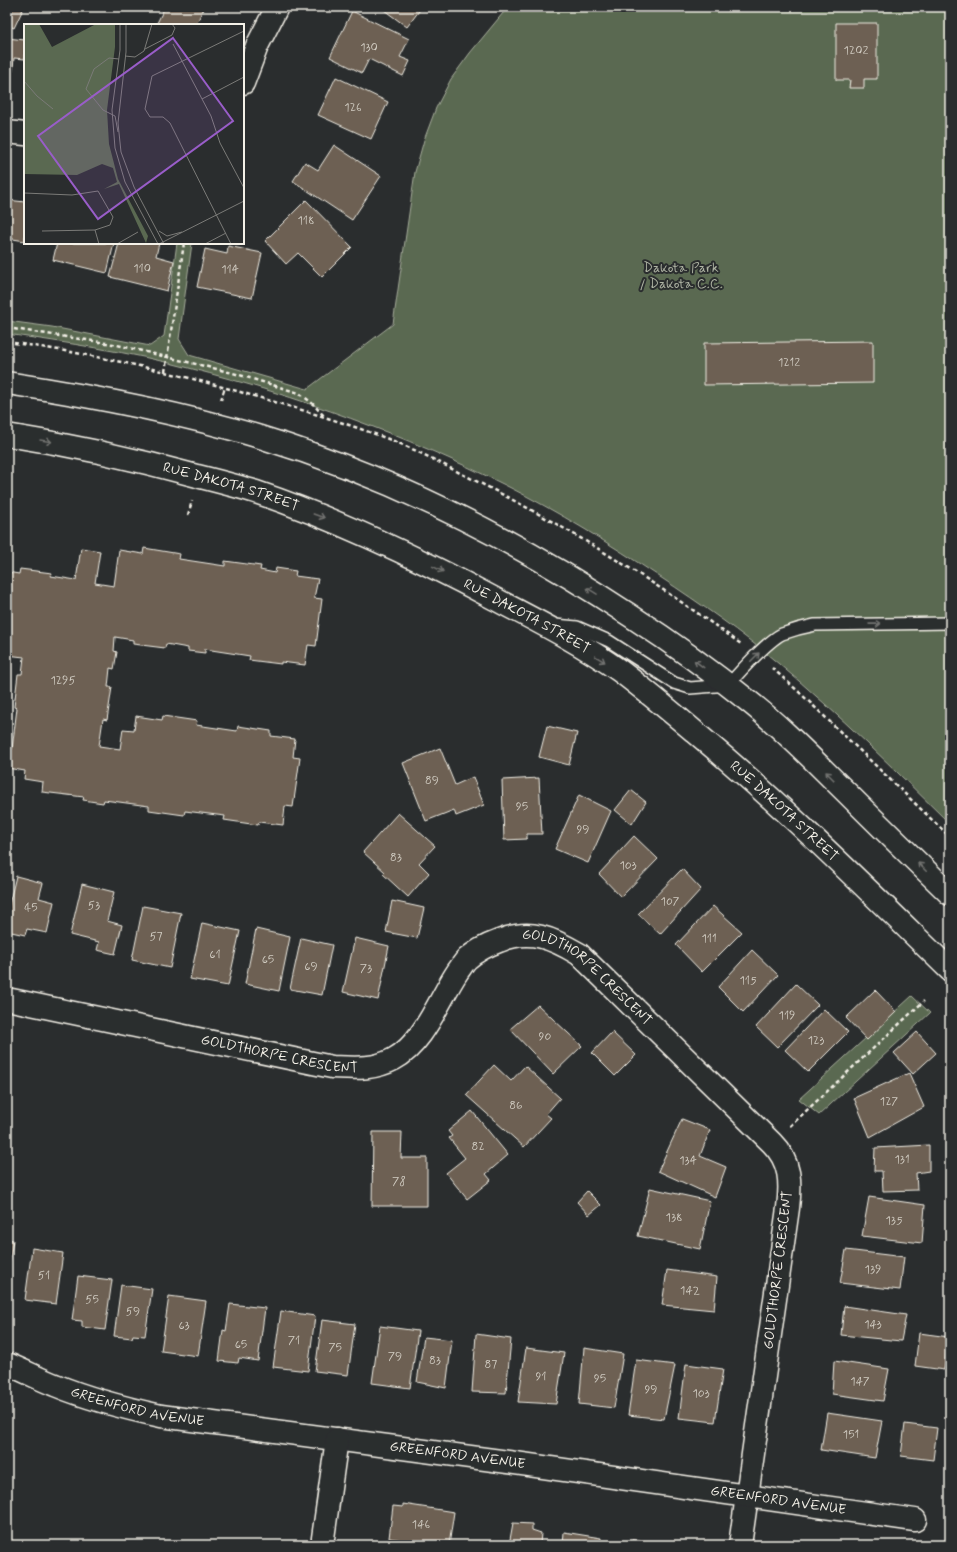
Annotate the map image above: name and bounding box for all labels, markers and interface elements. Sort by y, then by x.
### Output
inset map [24,24,244,244]
house number: 130 [360,40,378,56]
house number: 1202 [844,43,869,59]
house number: 126 [344,100,362,116]
house number: 118 [297,213,315,229]
park label: Dakota Park / Dakota C.C. [639,259,723,293]
house number: 110 [133,261,151,277]
house number: 114 [221,262,239,278]
house number: 1212 [778,355,800,371]
one-way arrow [39,437,52,445]
street label: RUE DAKOTA STREET [161,458,301,516]
one-way arrow [313,512,325,520]
one-way arrow [431,566,443,573]
street label: RUE DAKOTA STREET [461,575,593,658]
one-way arrow [586,586,598,594]
one-way arrow [868,620,881,628]
one-way arrow [750,652,760,662]
one-way arrow [594,655,605,663]
one-way arrow [694,660,705,668]
house number: 1295 [50,673,76,689]
street label: RUE DAKOTA STREET [726,757,842,866]
one-way arrow [825,771,835,781]
house number: 89 [425,773,439,789]
house number: 95 [516,799,528,815]
house number: 99 [576,822,590,838]
house number: 83 [390,850,402,866]
house number: 103 [619,858,637,874]
one-way arrow [917,862,927,872]
house number: 107 [661,894,680,910]
house number: 53 [88,898,100,914]
house number: 45 [24,900,38,916]
street label: GOLDTHORPE CRESCENT [522,926,656,1029]
house number: 57 [149,929,163,945]
house number: 111 [701,931,717,947]
house number: 61 [209,947,221,963]
house number: 65 [262,952,274,968]
house number: 69 [304,959,318,975]
house number: 73 [360,961,372,977]
house number: 115 [739,973,757,989]
house number: 119 [779,1008,795,1024]
house number: 90 [539,1029,552,1045]
street label: GOLDTHORPE CRESCENT [199,1031,358,1077]
house number: 123 [808,1033,824,1049]
house number: 127 [880,1094,898,1110]
house number: 86 [509,1098,523,1114]
house number: 82 [471,1139,485,1155]
house number: 131 [894,1152,910,1168]
house number: 134 [679,1153,697,1169]
house number: 78 [392,1174,406,1190]
street label: GOLDTHORPE CRESCENT [759,1190,797,1350]
house number: 138 [666,1210,682,1226]
house number: 135 [885,1213,903,1229]
house number: 139 [865,1262,881,1278]
house number: 51 [38,1268,50,1284]
house number: 142 [680,1283,700,1299]
house number: 55 [85,1292,99,1308]
house number: 59 [126,1304,140,1320]
house number: 143 [864,1317,882,1333]
house number: 63 [178,1318,190,1334]
house number: 71 [288,1333,300,1349]
house number: 65 [235,1337,247,1353]
house number: 75 [328,1340,342,1356]
house number: 79 [388,1349,402,1365]
house number: 83 [429,1353,441,1369]
house number: 87 [485,1357,497,1373]
house number: 91 [535,1369,547,1385]
house number: 95 [594,1371,606,1387]
house number: 147 [850,1374,870,1390]
house number: 99 [644,1382,658,1398]
street label: GREENFORD AVENUE [68,1383,205,1431]
house number: 103 [692,1386,710,1402]
house number: 151 [843,1427,859,1443]
street label: GREENFORD AVENUE [388,1437,526,1473]
street label: GREENFORD AVENUE [709,1482,847,1519]
house number: 146 [412,1517,430,1533]

